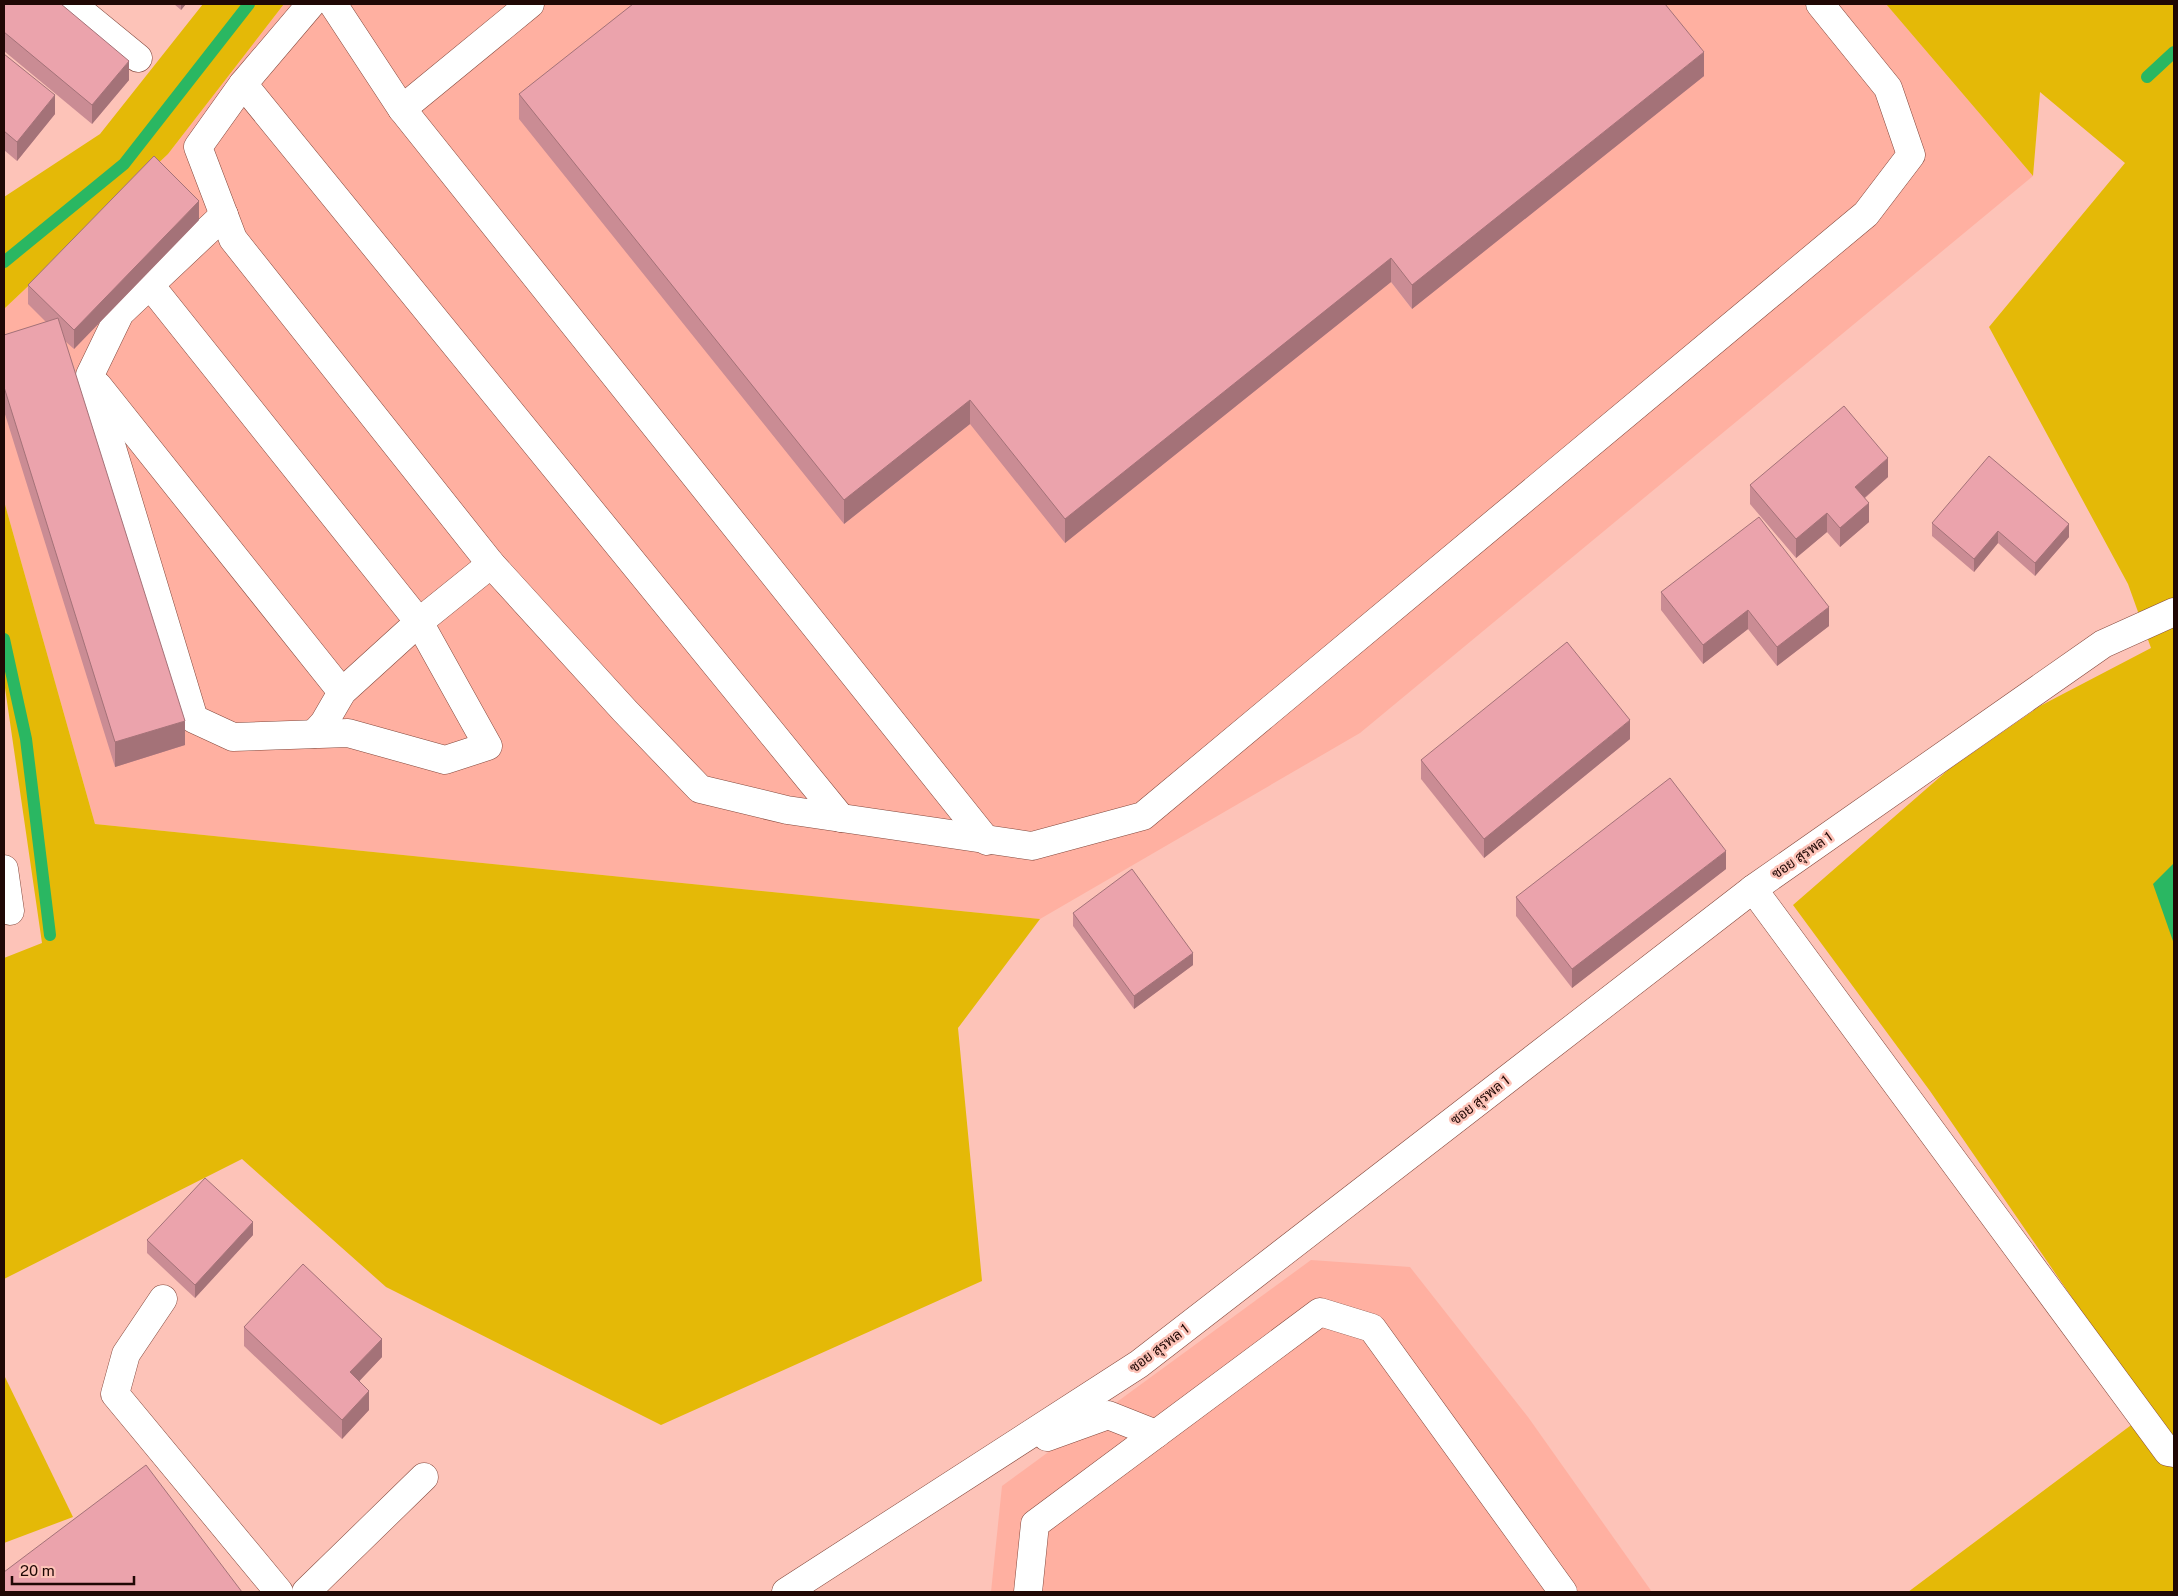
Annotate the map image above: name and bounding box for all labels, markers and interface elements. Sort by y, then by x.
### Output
street label: ซอย สุรพล 1 [1769,828,1837,883]
street label: ซอย สุรพล 1 [1447,1072,1514,1130]
street label: ซอย สุรพล 1 [1126,1320,1193,1377]
scale bar [12,1554,135,1586]
text: 20 m [20,1562,55,1579]

